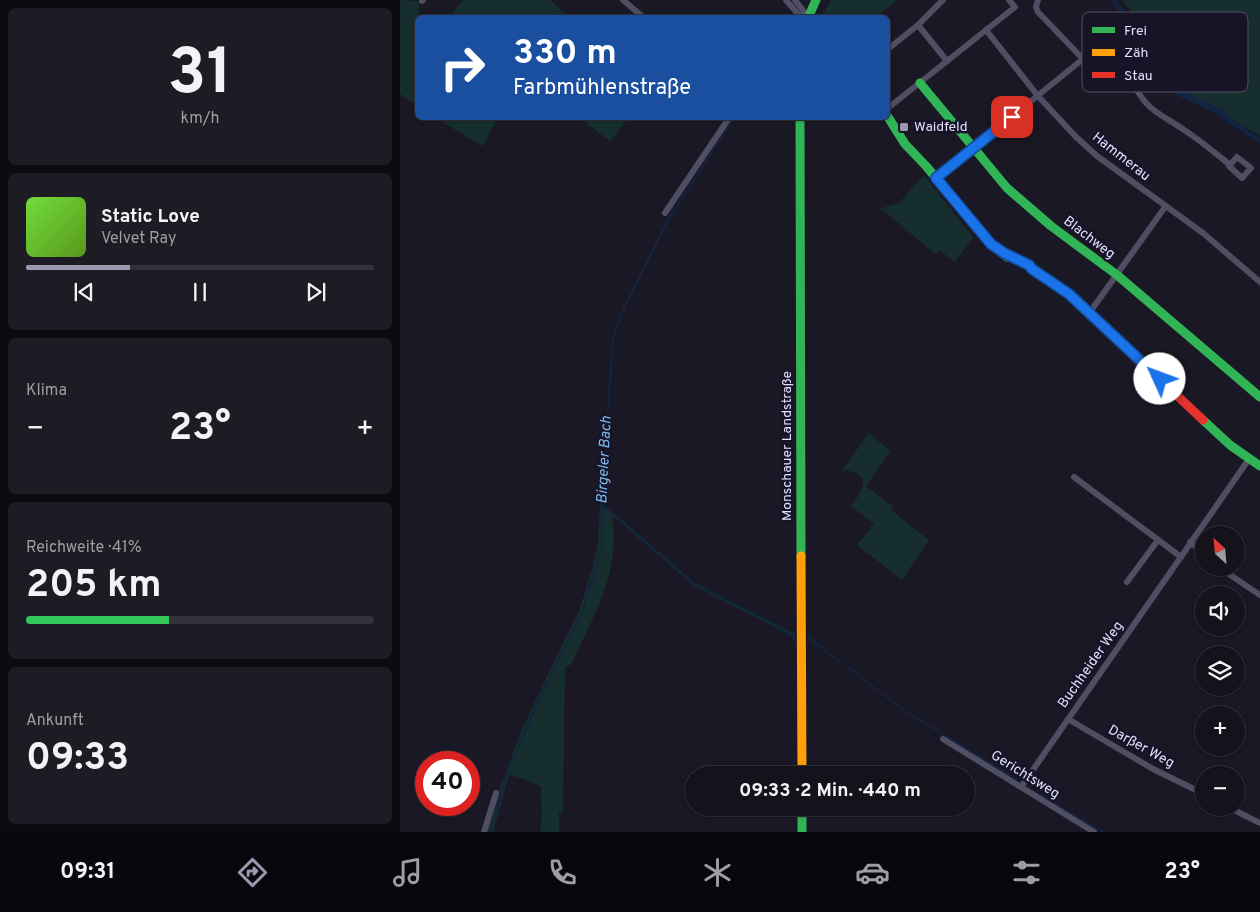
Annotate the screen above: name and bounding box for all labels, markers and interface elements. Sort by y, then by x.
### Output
legend [1082,12,1248,92]
text: Frei [1124,23,1147,40]
text: 330 m [513,32,617,76]
text: 31 [168,35,232,117]
icon: right [430,35,495,100]
text: Zäh [1124,45,1148,62]
text: Stau [1124,68,1153,85]
text: Farbmühlenstraße [513,75,691,102]
pin [991,96,1033,138]
icon: arrive [998,103,1026,131]
text: km/h [181,109,219,129]
place label: Waidfeld [914,119,968,136]
marker: Waidfeld [898,121,910,133]
street label: Hammerau [1089,129,1153,185]
text: Static Love [101,205,200,229]
street label: Blachweg [1060,213,1118,263]
text: Velvet Ray [101,229,176,249]
icon: previous [70,278,98,306]
icon: pause [186,278,214,306]
icon: next [302,278,330,306]
position arrow [1133,352,1185,404]
street label: Monschauer Landstraße [779,371,796,521]
text: Klima [26,381,67,401]
text: 23° [169,405,231,454]
text: − [26,412,44,448]
text: + [356,412,374,448]
water label: Birgeler Bach [593,416,617,504]
north arrow [1195,526,1245,576]
map controls [1195,526,1245,816]
text: Reichweite · 41% [26,538,142,558]
text: 205 km [26,562,162,611]
button: sound [1195,586,1245,636]
street label: Buchheider Weg [1055,618,1127,712]
button: layers [1195,646,1245,696]
button: + [1195,706,1245,756]
text: Ankunft [26,711,84,731]
street label: Darßer Weg [1105,722,1177,772]
text: 09:33 [26,735,129,784]
street label: Gerichtsweg [987,747,1063,803]
speed limit sign: 40 [415,751,480,816]
button: − [1195,766,1245,816]
text: 09:33 · 2 Min. · 440 m [739,779,921,803]
icon: directions [235,855,270,890]
icon: music [390,855,425,890]
icon: phone [545,855,580,890]
icon: climate [700,855,735,890]
icon: car [855,855,890,890]
icon: filters [1009,855,1044,890]
text: 09:31 [60,859,115,886]
text: 23° [1164,859,1200,886]

